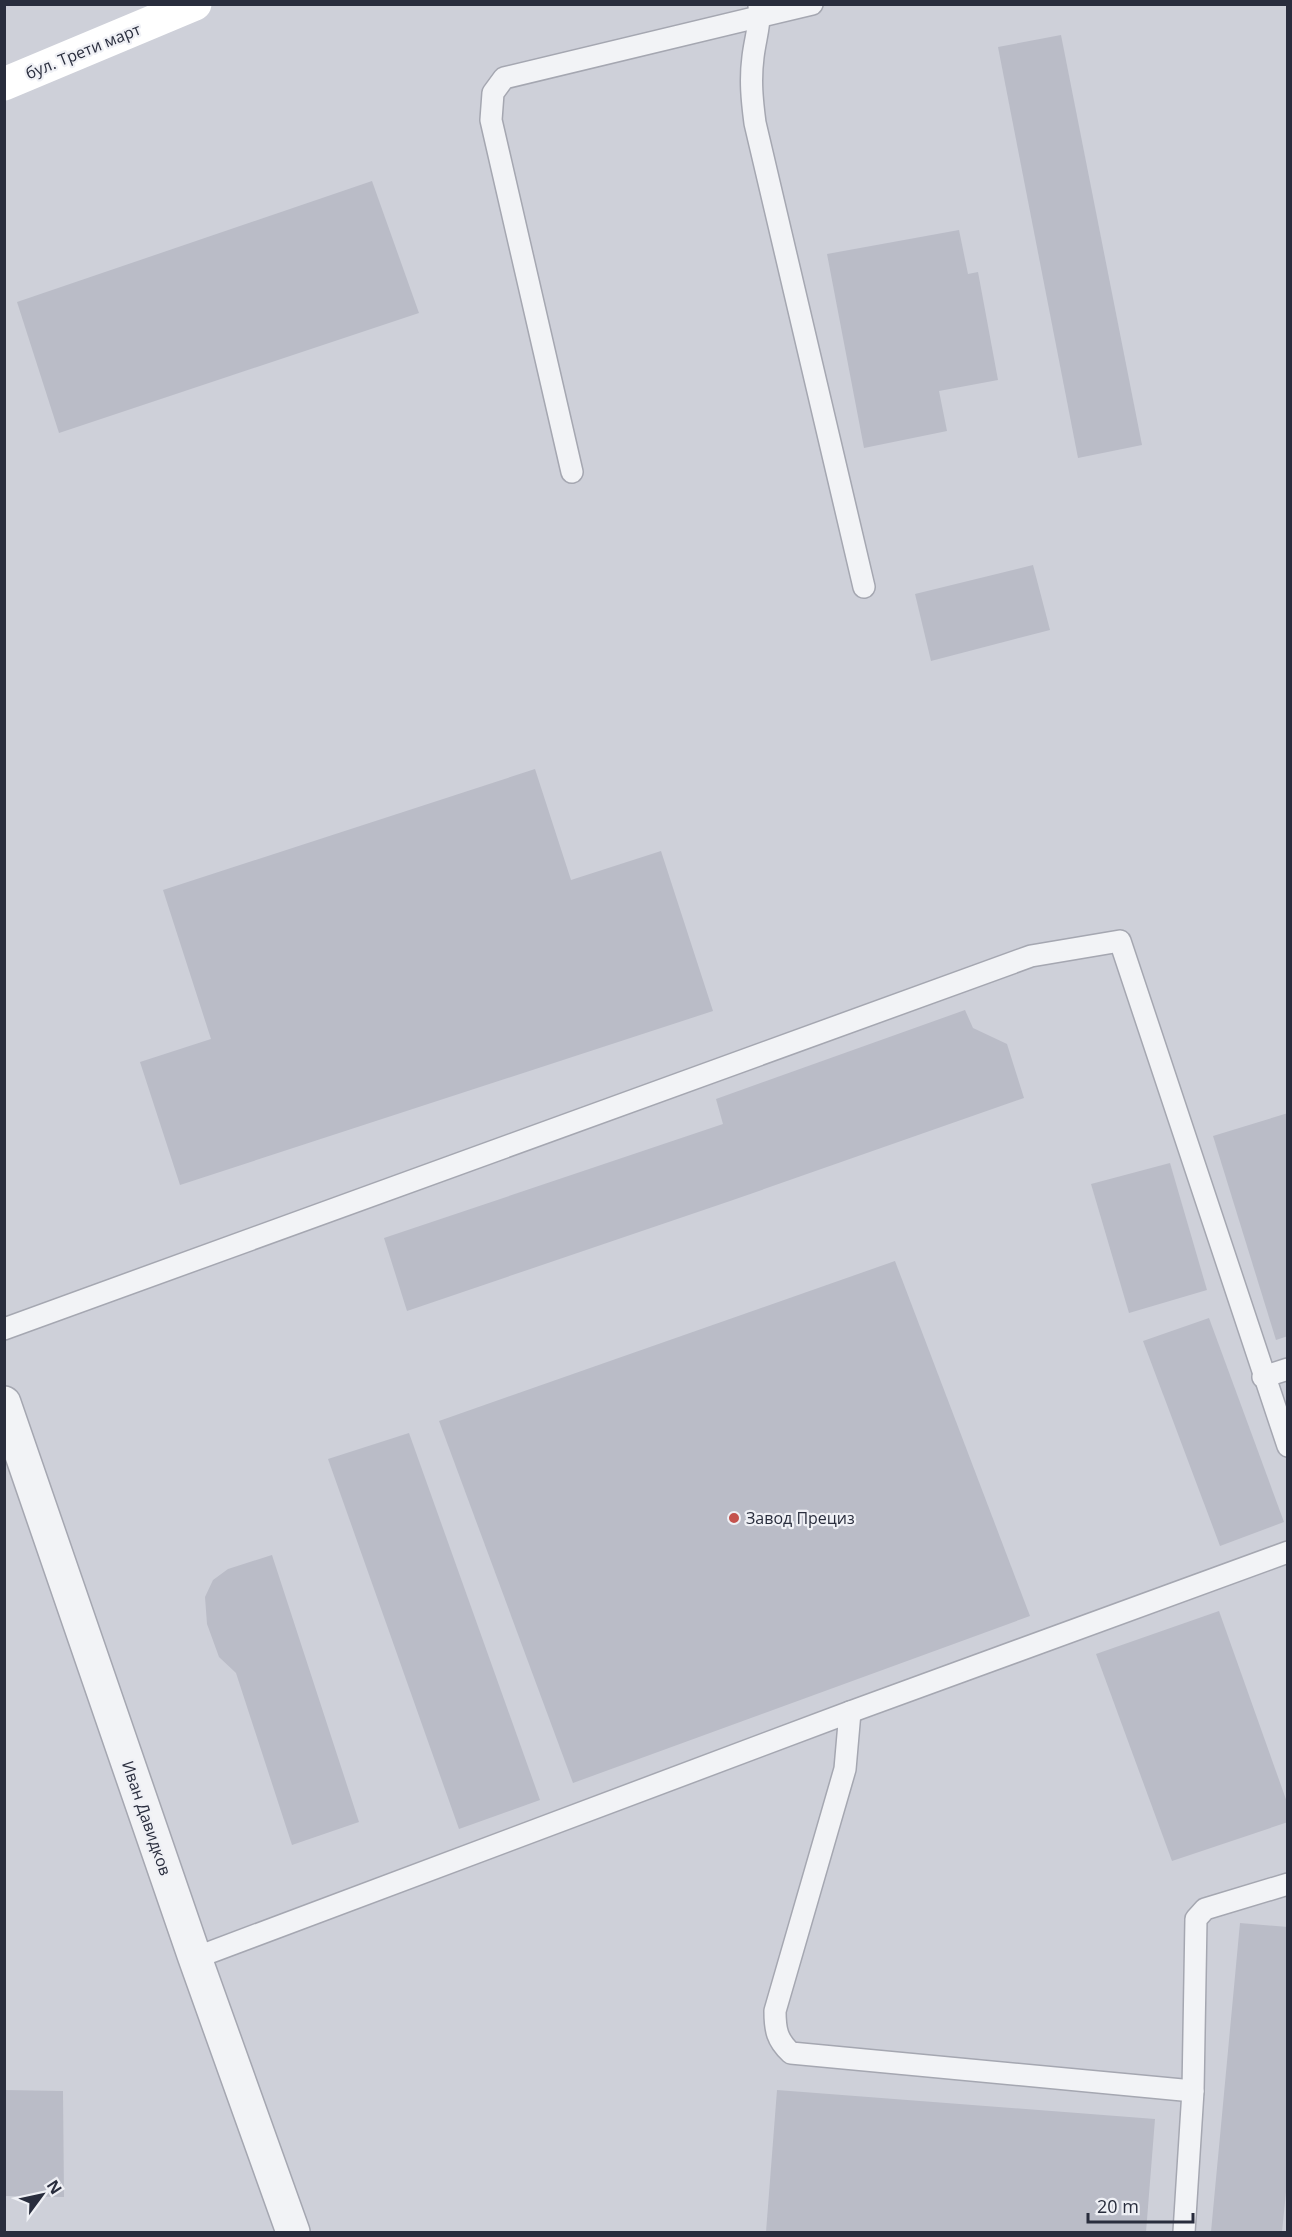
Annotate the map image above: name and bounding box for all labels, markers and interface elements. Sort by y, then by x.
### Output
street label: бул. Трети март [22,18,144,84]
place label: Завод Прециз [746,1507,855,1529]
marker: Завод Прециз [727,1511,741,1525]
street label: Иван Давидков [117,1758,177,1878]
north arrow [12,2165,72,2225]
text: N [42,2175,67,2198]
scale bar [1088,2186,1193,2224]
text: 20 m [1097,2194,1139,2218]

